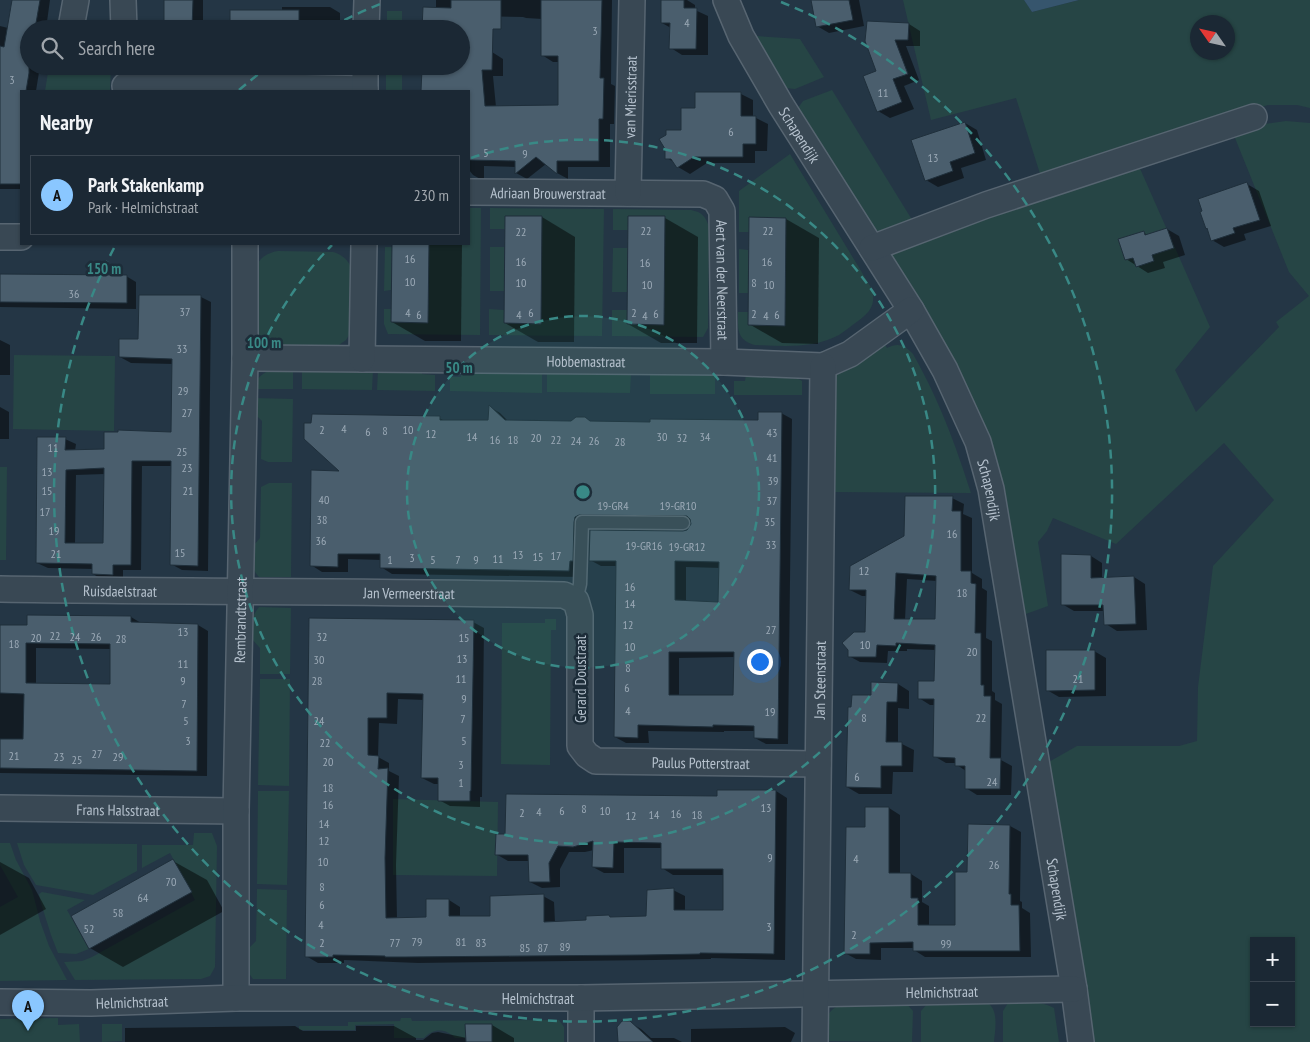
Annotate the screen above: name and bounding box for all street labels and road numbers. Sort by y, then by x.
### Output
street label: van Mierisstraat [620,56,640,139]
street label: Schapendijk [775,103,825,166]
street label: Adriaan Brouwerstraat [490,183,606,203]
street label: Aert van der Neerstraat [713,220,733,340]
street label: Hobbemastraat [546,351,626,371]
street label: Schapendijk [974,457,1006,522]
street label: Rembrandtstraat [229,577,250,663]
street label: Ruisdaelstraat [83,581,157,600]
street label: Jan Vermeerstraat [362,583,455,603]
street label: Gerard Doustraat [571,635,590,723]
street label: Jan Steenstraat [809,641,829,720]
street label: Paulus Potterstraat [652,752,750,773]
street label: Frans Halsstraat [76,799,160,820]
street label: Schapendijk [1043,857,1072,922]
street label: Helmichstraat [906,981,978,1002]
street label: Helmichstraat [502,989,574,1008]
street label: Helmichstraat [96,991,168,1012]

